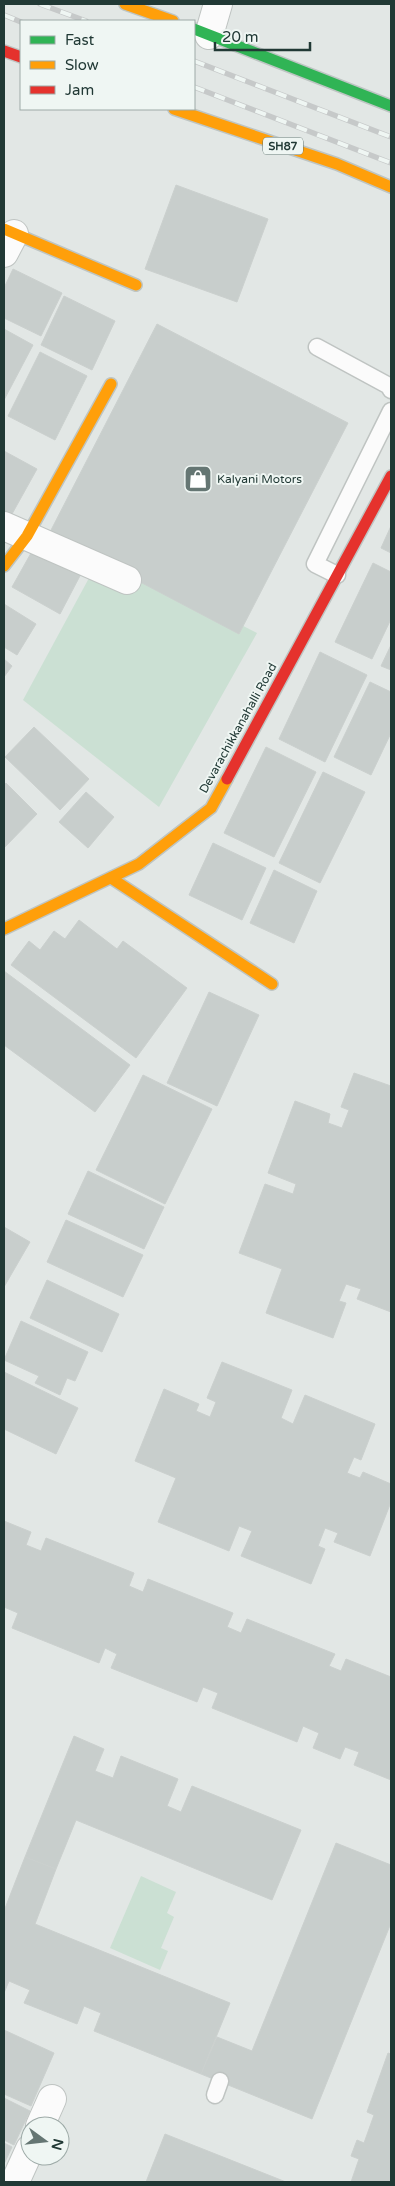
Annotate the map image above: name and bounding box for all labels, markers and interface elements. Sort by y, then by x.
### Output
legend [20,20,195,110]
scale bar [215,20,310,52]
text: 20 m [222,28,259,46]
text: Fast [65,31,95,49]
text: Slow [65,56,99,74]
text: Jam [65,81,94,99]
road number: SH87 [263,138,303,154]
shop icon: Kalyani Motors [183,464,213,494]
place label: Kalyani Motors [217,472,302,486]
street label: Devarachikkanahalli Road [196,660,280,796]
north arrow [20,2116,70,2166]
text: N [47,2137,67,2152]

